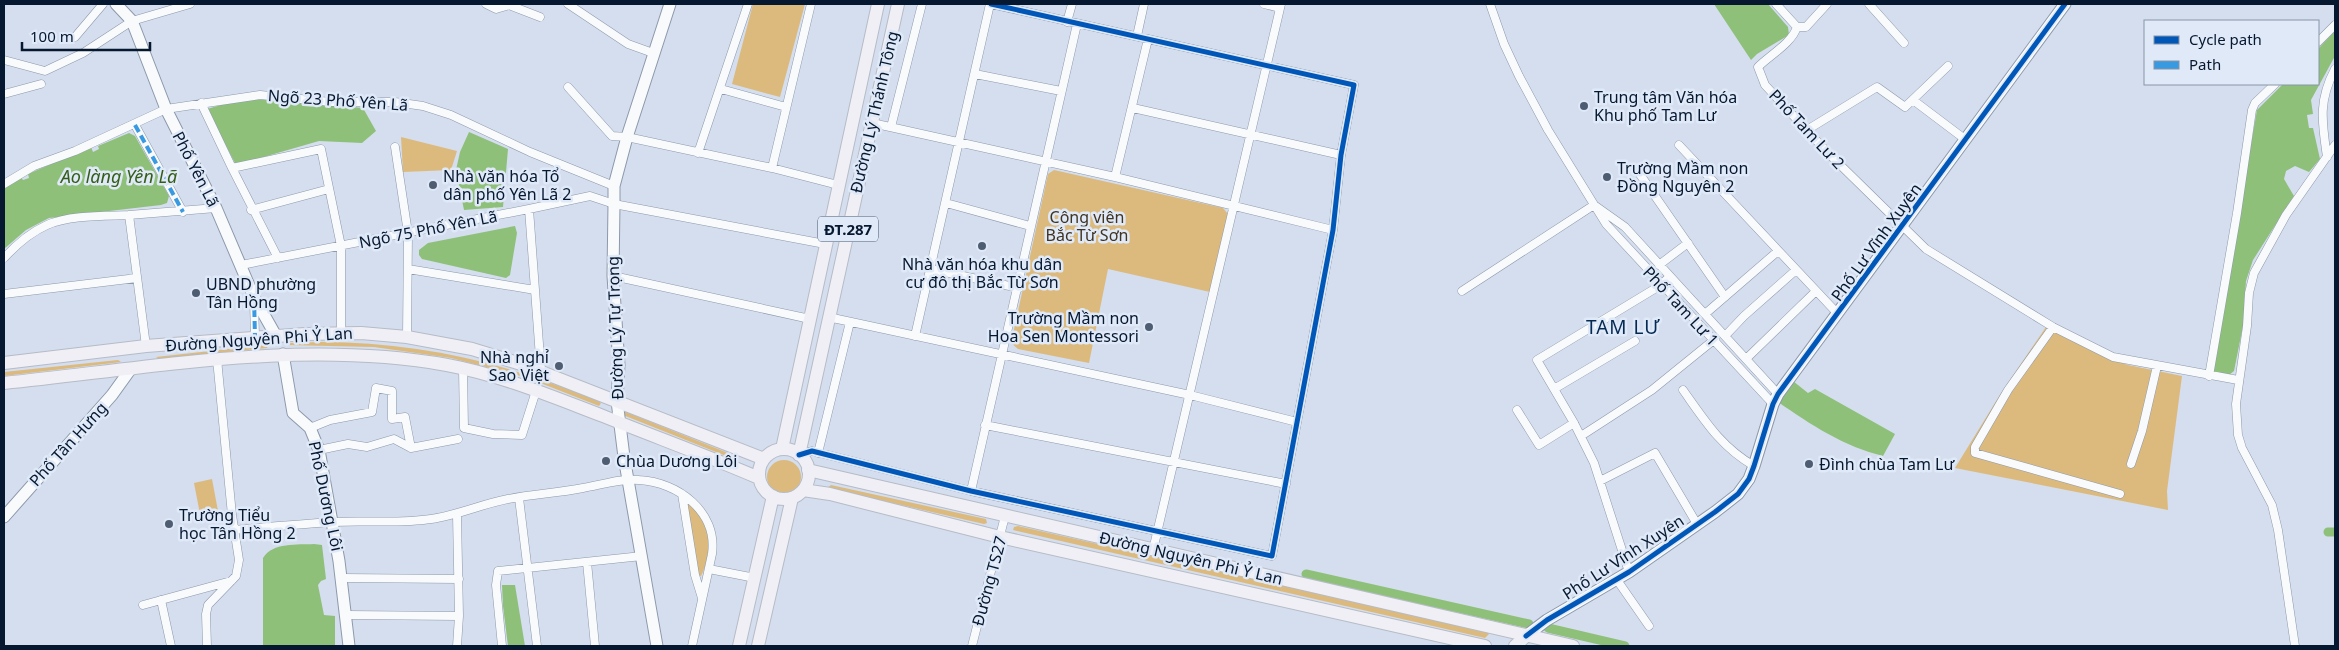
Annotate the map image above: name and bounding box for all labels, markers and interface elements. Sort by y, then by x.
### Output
scale bar [22,20,150,52]
legend [2144,20,2319,85]
text: 100 m [30,26,74,46]
street label: Đường Lý Thánh Tông [845,29,903,195]
text: Cycle path [2189,29,2262,49]
text: Path [2189,54,2221,74]
street label: Ngõ 23 Phố Yên Lã [267,84,409,116]
street label: Phố Tam Lư 2 [1764,84,1850,174]
place label: Trung tâm Văn hóa Khu phố Tam Lư [1594,86,1737,126]
marker: Trung tâm Văn hóa Khu phố Tam Lư [1578,100,1590,112]
street label: Phố Yên Lã [168,127,224,211]
place label: Trường Mầm non Đồng Nguyên 2 [1617,157,1748,197]
water label: Ao làng Yên Lã [59,164,177,188]
place label: Nhà văn hóa Tổ dân phố Yên Lã 2 [443,165,571,205]
marker: Trường Mầm non Đồng Nguyên 2 [1601,171,1613,183]
marker: Nhà văn hóa Tổ dân phố Yên Lã 2 [427,179,439,191]
street label: Phố Lư Vĩnh Xuyên [1826,179,1926,305]
street label: Ngõ 75 Phố Yên Lã [357,205,499,253]
park label: Công viên Bắc Từ Sơn [1046,206,1128,246]
road number: ĐT.287 [818,216,878,242]
marker: Nhà văn hóa khu dân cư đô thị Bắc Từ Sơn [976,240,988,252]
place label: Nhà văn hóa khu dân cư đô thị Bắc Từ Sơn [902,253,1062,293]
street label: Đường Lý Tự Trọng [601,256,629,400]
street label: Phố Tam Lư 1 [1638,261,1724,351]
place label: UBND phường Tân Hồng [206,273,316,313]
marker: UBND phường Tân Hồng [190,287,202,299]
place label: Trường Mầm non Hoa Sen Montessori [988,307,1139,347]
district label: TAM LƯ [1586,314,1660,340]
street label: Đường Nguyên Phi Ỷ Lan [165,321,353,357]
marker: Trường Mầm non Hoa Sen Montessori [1143,321,1155,333]
place label: Nhà nghỉ Sao Việt [480,346,549,386]
marker: Nhà nghỉ Sao Việt [553,360,565,372]
street label: Phố Tân Hưng [24,397,112,491]
street label: Phố Dương Lôi [304,439,348,553]
place label: Chùa Dương Lôi [616,450,737,472]
place label: Đình chùa Tam Lư [1819,453,1955,475]
marker: Chùa Dương Lôi [600,455,612,467]
marker: Đình chùa Tam Lư [1803,458,1815,470]
place label: Trường Tiểu học Tân Hồng 2 [179,504,296,544]
street label: Phố Lư Vĩnh Xuyên [1558,509,1688,605]
marker: Trường Tiểu học Tân Hồng 2 [163,518,175,530]
street label: Đường Nguyên Phi Ỷ Lan [1097,526,1285,590]
street label: Đường TS27 [966,534,1012,628]

